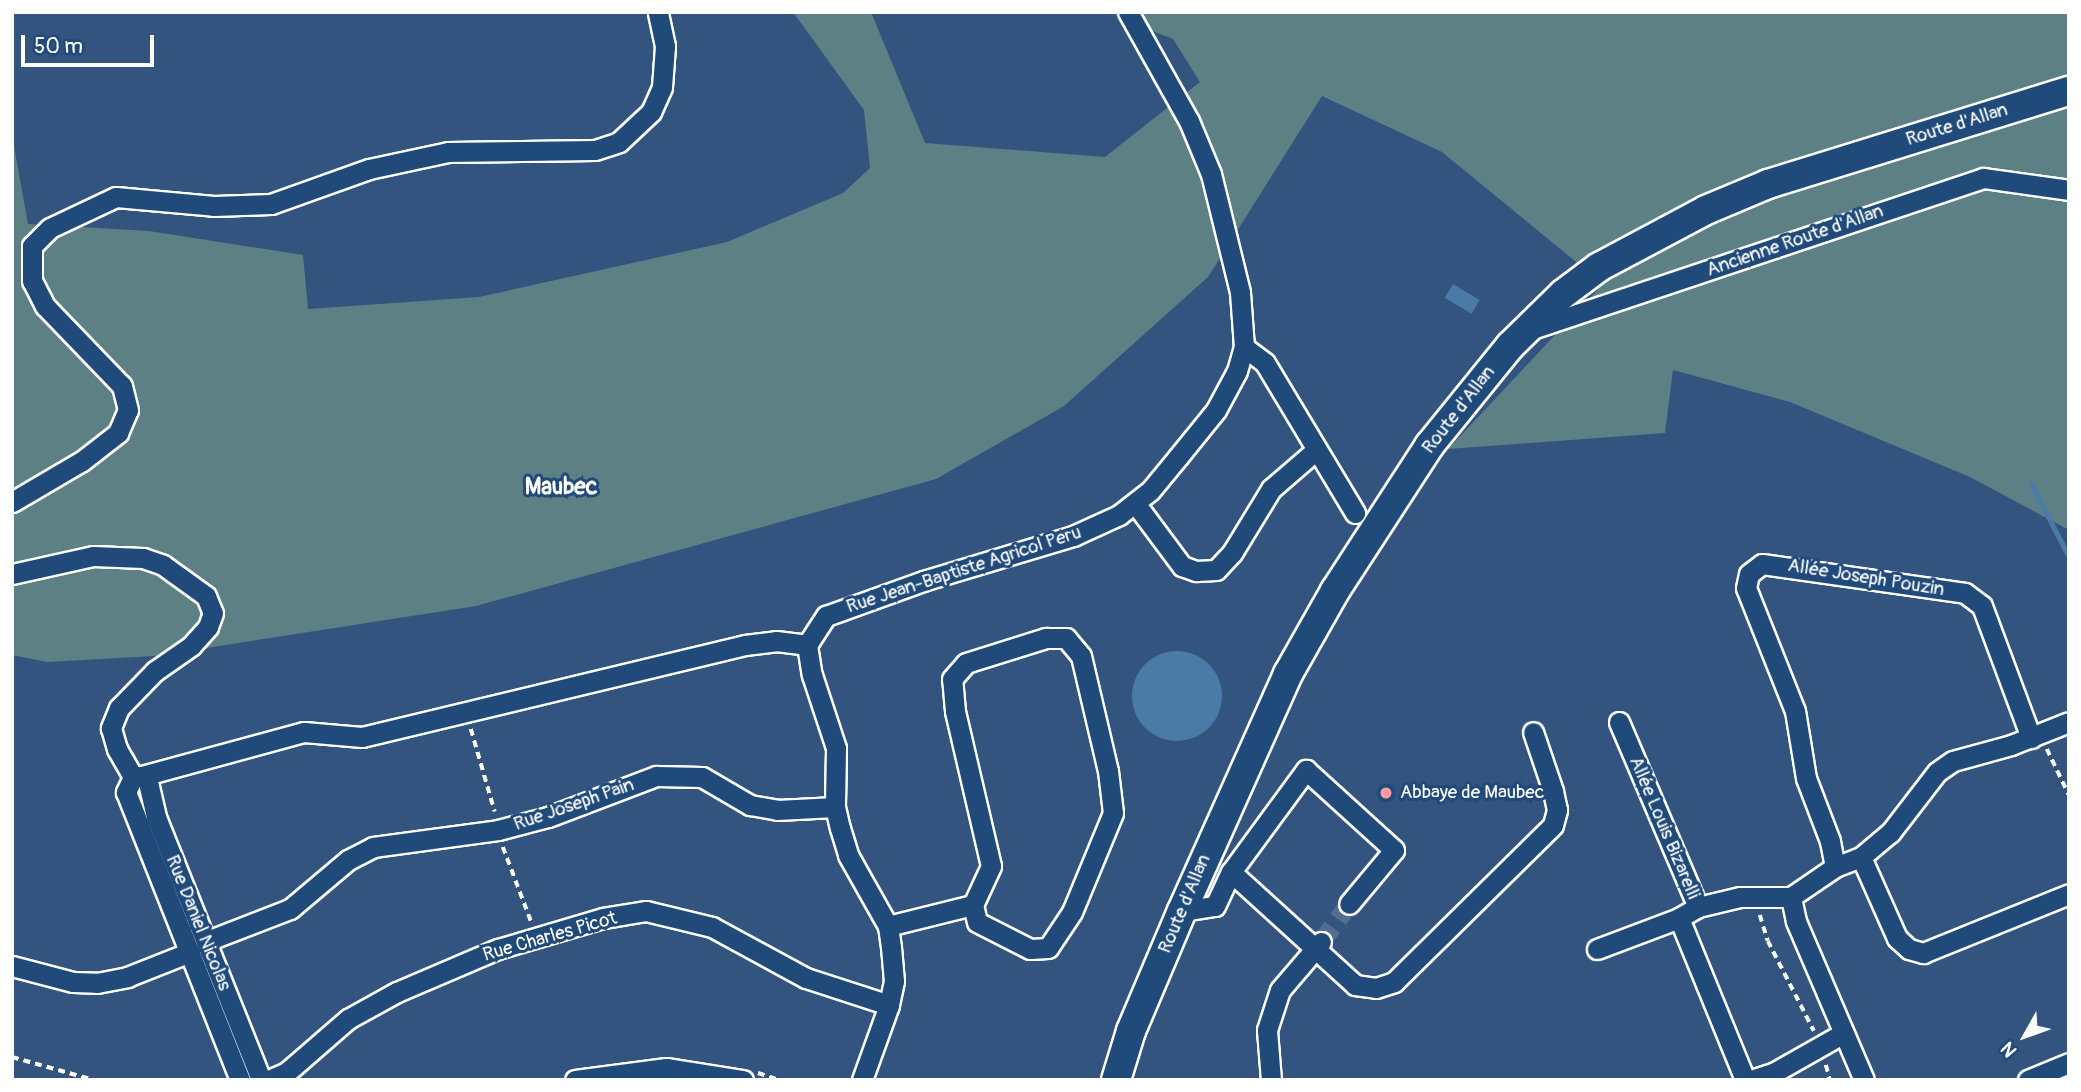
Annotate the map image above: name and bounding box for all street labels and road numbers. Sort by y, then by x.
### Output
street label: Route d'Allan [1903,99,2011,151]
street label: Ancienne Route d'Allan [1704,200,1886,282]
street label: Route d'Allan [1418,361,1500,459]
street label: Rue Jean-Baptiste Agricol Peru [844,521,1084,619]
street label: Allée Joseph Pouzin [1786,554,1946,602]
street label: Allée Louis Bizarelli [1624,753,1704,903]
street label: Rue Joseph Pain [511,774,637,836]
street label: Route d'Allan [1154,851,1216,957]
street label: Rue Daniel Nicolas [160,852,236,994]
street label: Rue Charles Picot [480,907,620,967]

